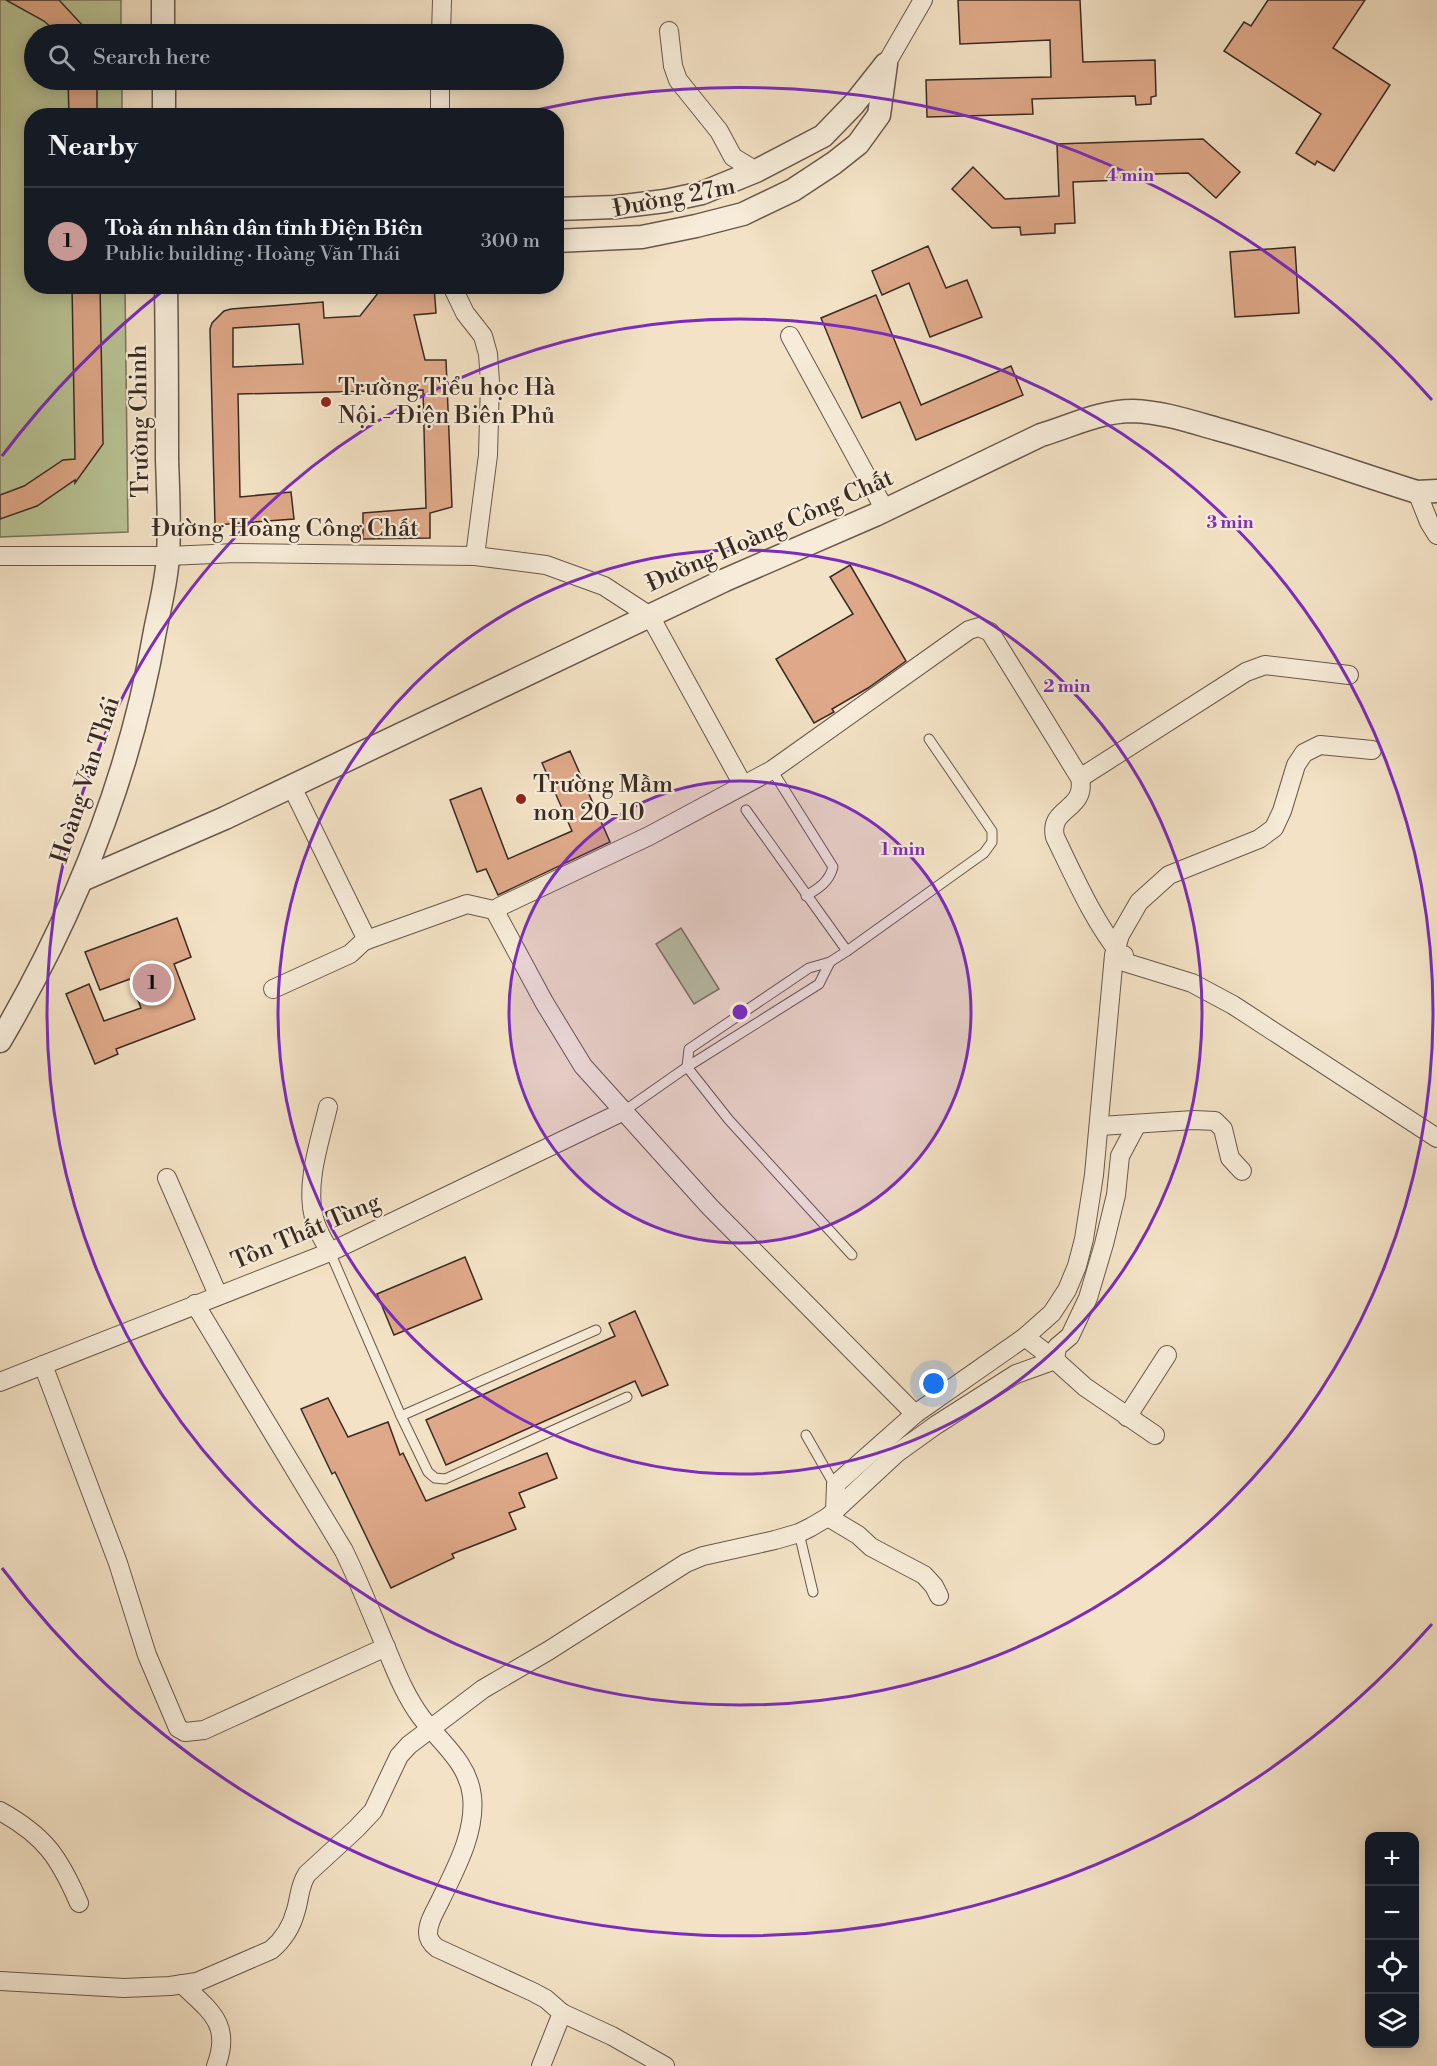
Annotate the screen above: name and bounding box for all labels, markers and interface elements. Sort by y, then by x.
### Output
search box [24,24,564,90]
icon: search [45,41,78,74]
text: Search here [93,44,210,71]
text: Nearby [48,131,138,163]
text: 4 min [1106,164,1154,187]
street label: Đường 27m [610,171,738,225]
text: Toà án nhân dân tỉnh Điện Biên [105,215,423,242]
text: 1 [63,229,72,254]
text: 300 m [481,229,540,254]
text: Public building · Hoàng Văn Thái [105,242,400,267]
street label: Trường Chinh [124,344,156,498]
place label: Trường Tiểu học Hà Nội - Điện Biên Phủ [338,373,556,431]
marker: Trường Tiểu học Hà Nội - Điện Biên Phủ [319,395,333,409]
street label: Đường Hoàng Công Chất [642,463,899,599]
text: 3 min [1207,511,1253,534]
street label: Đường Hoàng Công Chất [151,514,419,544]
text: 2 min [1043,675,1091,698]
street label: Hoàng Văn Thái [45,693,127,867]
place label: Trường Mầm non 20-10 [533,770,673,828]
marker: Trường Mầm non 20-10 [514,792,528,806]
text: 1 min [881,838,925,861]
pin: 1 [132,960,172,1006]
centre of rings [730,1002,750,1022]
street label: Tôn Thất Tùng [227,1187,386,1277]
your location [919,1369,948,1398]
map controls [1365,1832,1419,2048]
button: + [1365,1832,1419,1886]
button: − [1365,1886,1419,1940]
button: locate [1365,1940,1419,1994]
button: layers [1365,1994,1419,2048]

